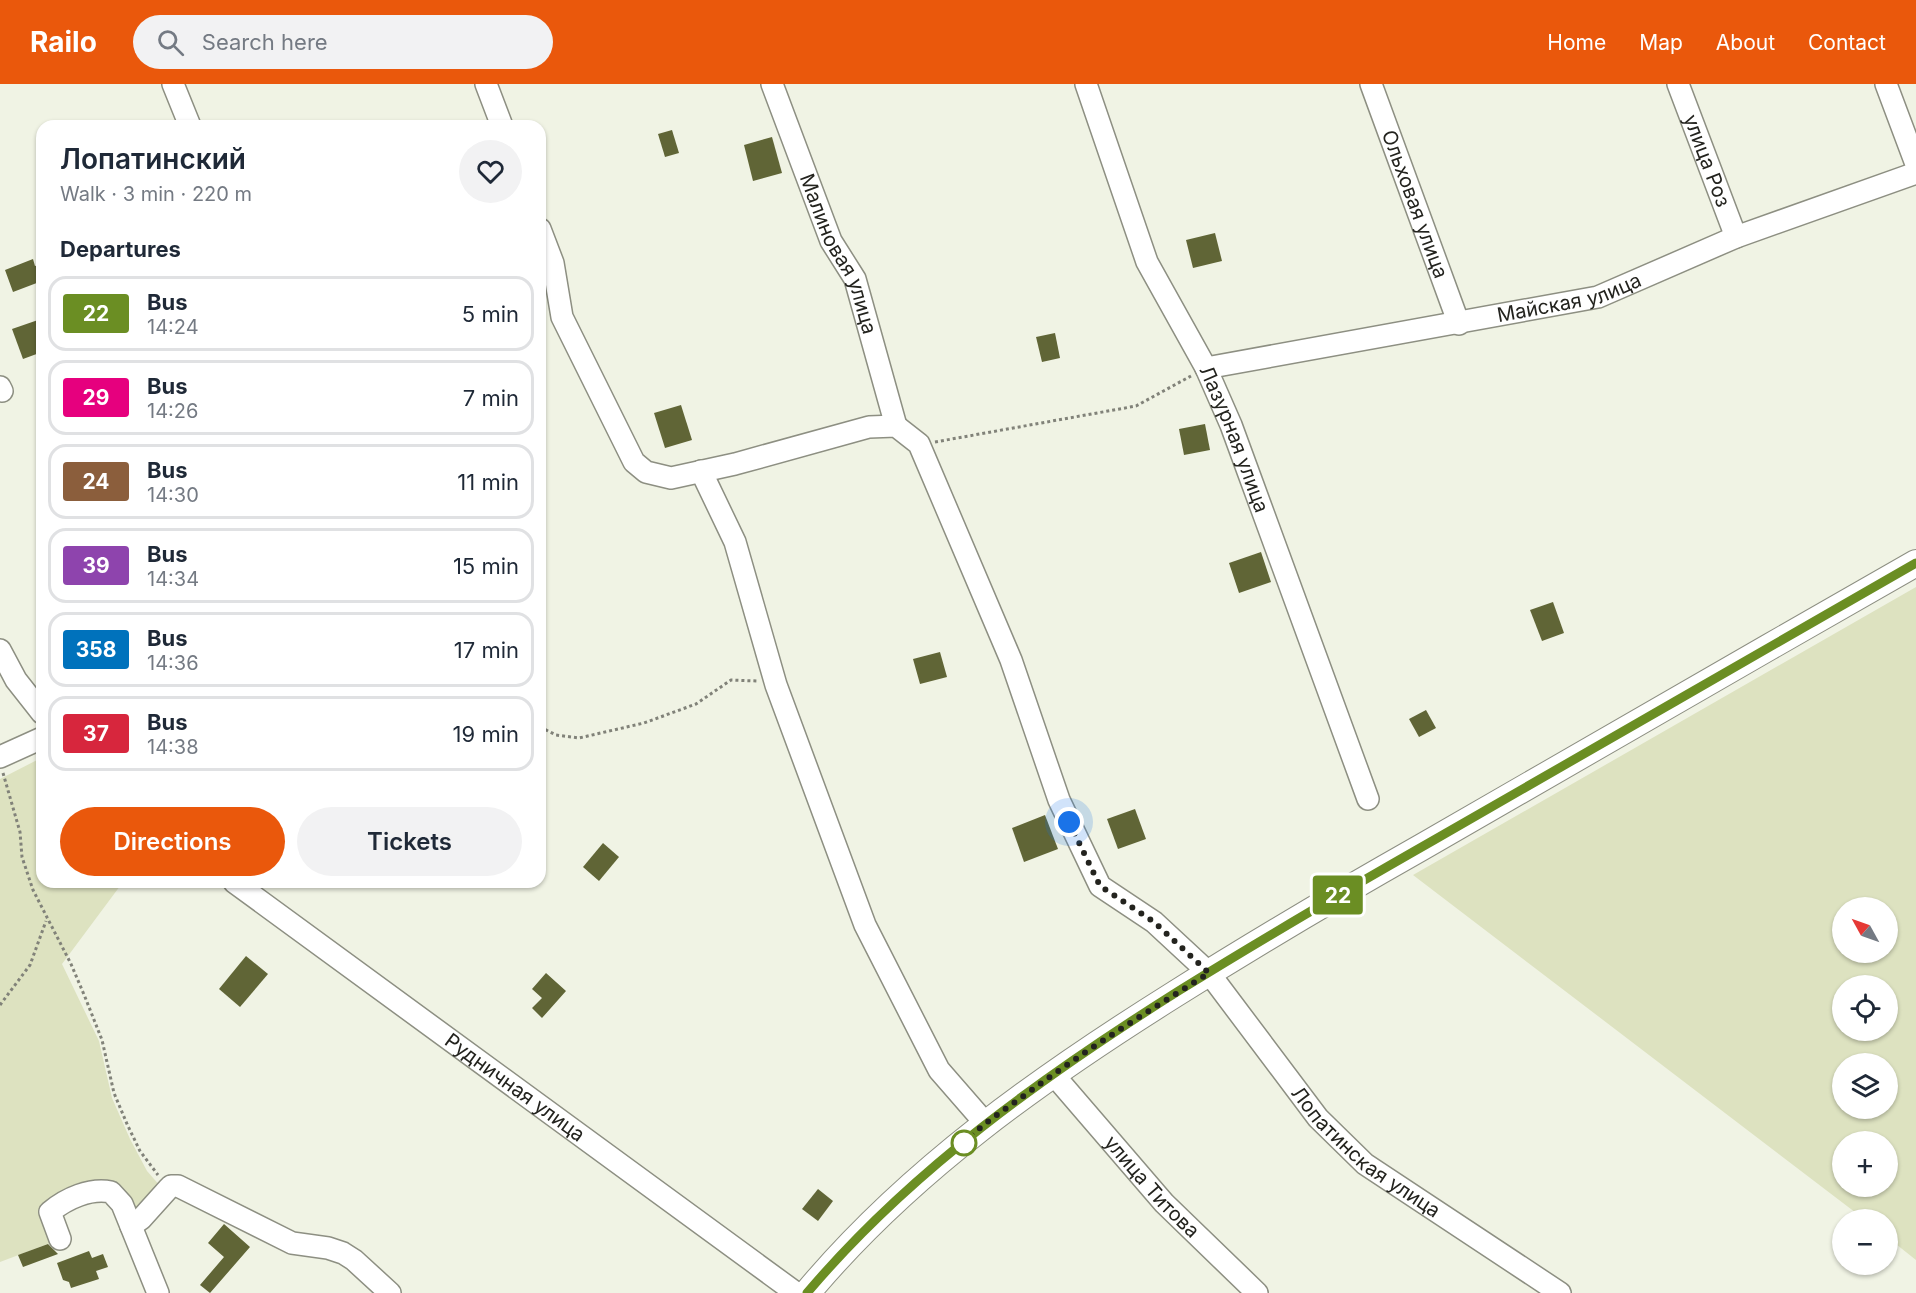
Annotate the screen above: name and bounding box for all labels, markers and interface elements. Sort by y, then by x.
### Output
search box [133,15,553,69]
text: Railo [30,25,97,59]
icon: search [154,26,187,59]
text: Search here [202,29,328,55]
text: Home [1547,30,1606,55]
text: Map [1639,30,1683,55]
text: About [1716,30,1775,55]
text: Contact [1808,30,1886,55]
street label: улица Роз [1679,111,1735,210]
street label: Ольховая улица [1377,127,1453,282]
button: heart [459,140,522,203]
text: Лопатинский [60,142,246,176]
street label: Малиновая улица [795,170,882,337]
text: Walk · 3 min · 220 m [60,182,252,206]
text: Departures [60,236,181,262]
street label: Майская улица [1495,268,1645,327]
text: Bus [147,289,188,315]
text: 22 [83,301,109,326]
text: 5 min [462,301,519,327]
text: 14:24 [147,315,199,339]
street label: Лазурная улица [1194,362,1274,516]
text: Bus [147,373,188,399]
text: 29 [83,385,109,410]
text: 7 min [463,385,519,411]
text: 14:26 [147,399,198,423]
text: Bus [147,457,188,483]
text: 24 [82,469,110,494]
text: 11 min [457,469,519,495]
text: 14:30 [147,483,199,507]
text: Bus [147,541,188,567]
text: 39 [82,553,110,578]
text: 15 min [453,553,519,579]
text: 14:34 [147,567,199,591]
text: Bus [147,625,188,651]
text: 358 [76,637,116,662]
text: 17 min [454,637,519,663]
text: 14:36 [147,651,199,675]
text: Bus [147,709,188,735]
text: 37 [83,721,109,746]
text: 19 min [453,721,519,747]
text: 14:38 [147,735,199,759]
button: Directions [60,807,285,876]
button: Tickets [297,807,522,876]
your location [1054,807,1084,837]
line badge: 22 [1311,876,1365,914]
text: 22 [1325,883,1351,908]
north arrow [1832,897,1898,963]
map controls [1832,897,1898,1275]
button: locate [1832,975,1898,1041]
street label: Рудничная улица [440,1028,590,1147]
button: layers [1832,1053,1898,1119]
street label: Лопатинская улица [1286,1081,1445,1223]
unlabelled marker [951,1130,977,1156]
street label: улица Титова [1099,1131,1204,1243]
button: + [1832,1131,1898,1197]
button: − [1832,1209,1898,1275]

